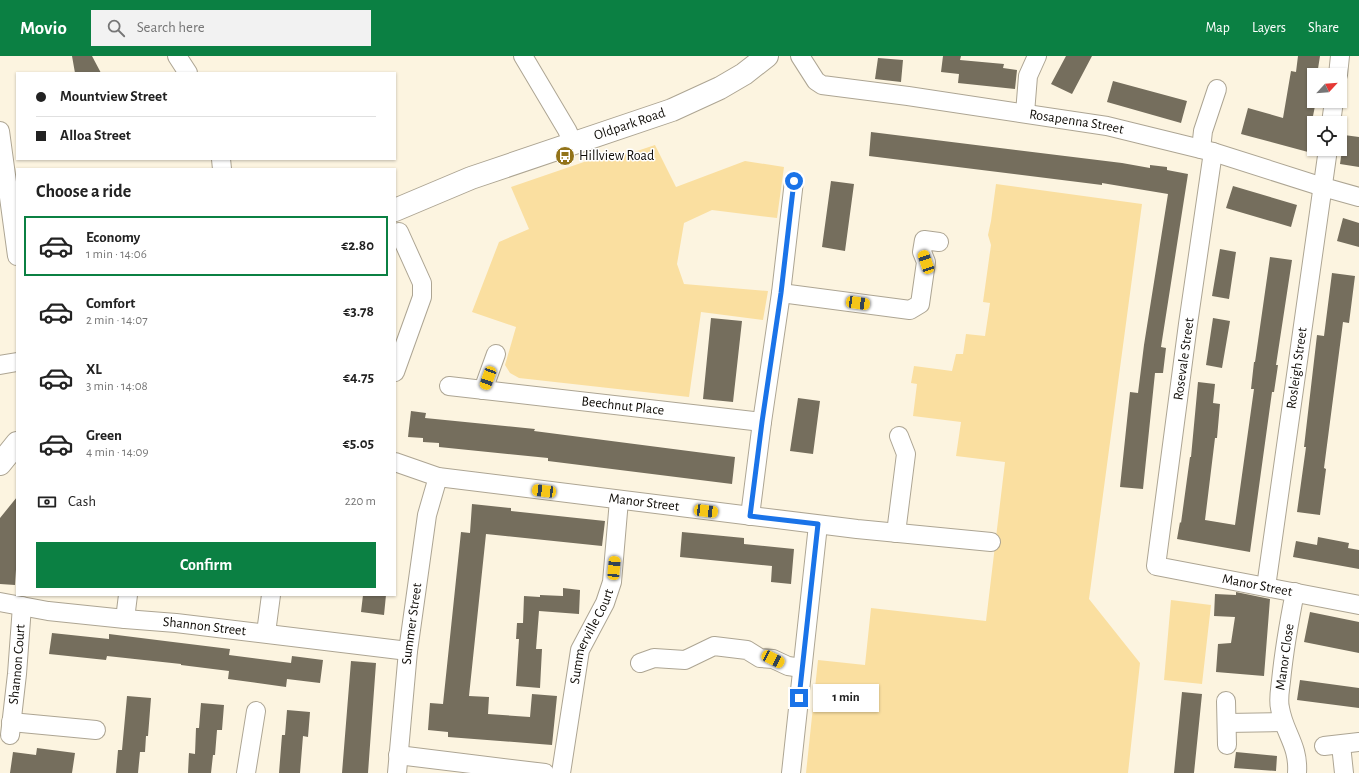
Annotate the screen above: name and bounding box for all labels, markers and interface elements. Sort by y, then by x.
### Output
search box [91,10,371,46]
icon: search [105,17,127,39]
text: Movio [20,19,67,38]
text: Search here [137,20,205,35]
text: Map [1205,21,1230,35]
text: Layers [1252,21,1286,35]
text: Share [1308,21,1339,35]
north arrow [1307,68,1347,108]
map controls [1307,68,1347,156]
text: Mountview Street [60,89,167,104]
street label: Oldpark Road [592,106,667,143]
street label: Rosapenna Street [1028,107,1126,137]
button: locate [1307,116,1347,156]
text: Alloa Street [60,128,131,143]
bus stop icon: Hillview Road [554,145,576,167]
place label: Hillview Road [579,149,654,163]
route start [785,172,803,190]
text: Choose a ride [36,183,131,201]
icon: car [38,228,74,264]
text: Economy [86,230,140,245]
text: €2.80 [341,238,374,253]
text: 1 min · 14:06 [86,248,147,261]
car [916,249,936,275]
icon: car [38,294,74,330]
car [845,295,871,311]
text: Comfort [86,296,135,311]
text: €3.78 [343,304,374,319]
text: 2 min · 14:07 [86,314,148,327]
street label: Rosevale Street [1171,316,1197,401]
street label: Rosleigh Street [1284,326,1310,410]
icon: car [38,360,74,396]
text: XL [86,362,102,377]
car [478,365,498,391]
text: €4.75 [343,370,374,385]
text: 3 min · 14:08 [86,380,148,393]
street label: Beechnut Place [581,394,665,418]
icon: car [38,426,74,462]
text: Green [86,428,122,443]
text: €5.05 [343,436,374,451]
text: 4 min · 14:09 [86,446,149,459]
car [531,484,557,498]
icon: cash [36,491,58,513]
street label: Manor Street [608,491,681,514]
text: Cash [68,494,96,509]
text: 220 m [345,495,376,508]
car [693,504,719,518]
button: Confirm [36,542,376,588]
car [607,556,621,580]
street label: Manor Street [1221,572,1294,599]
street label: Summer Street [400,582,424,665]
street label: Summerville Court [568,587,616,685]
street label: Shannon Street [162,615,247,638]
street label: Shannon Court [7,623,28,705]
street label: Manor Close [1273,623,1297,691]
car [760,648,786,670]
callout: 1 min [813,684,879,712]
route end [790,689,808,707]
text: 1 min [832,691,860,704]

